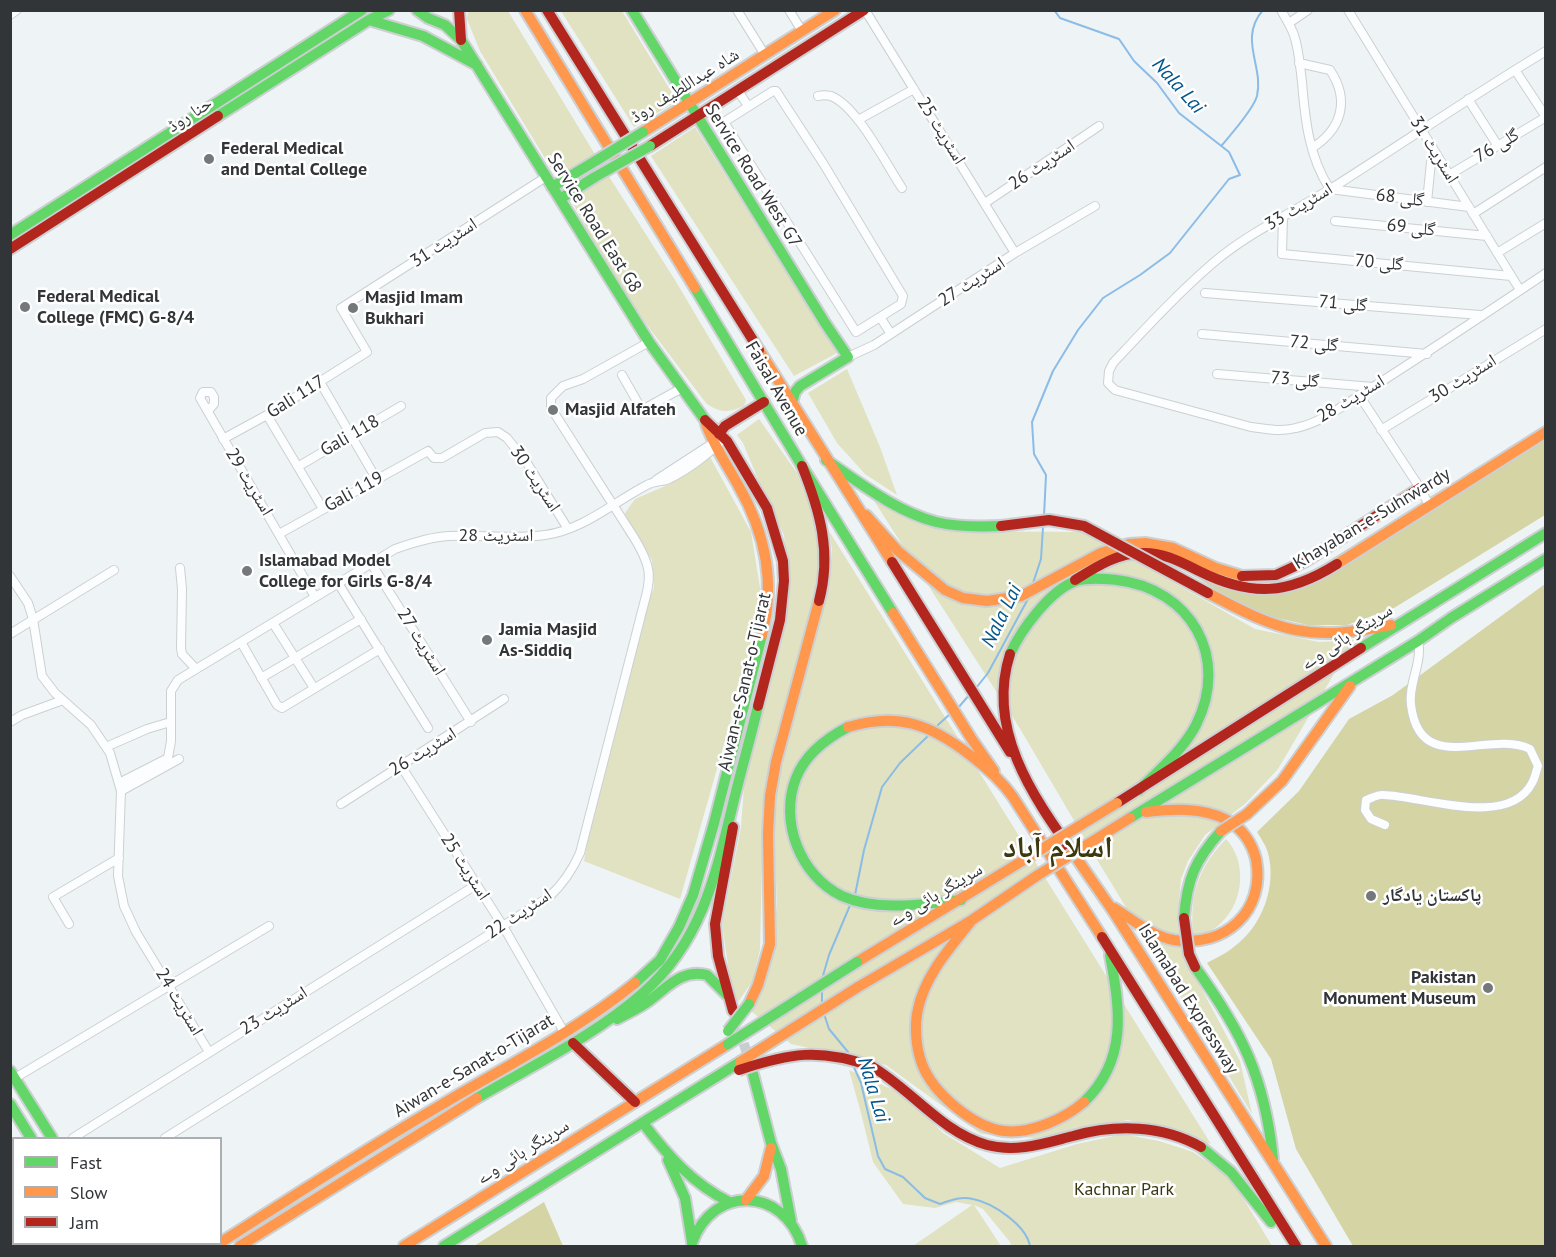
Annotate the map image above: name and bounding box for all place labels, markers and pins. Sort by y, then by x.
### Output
place label: Federal Medical and Dental College [221,138,367,180]
marker: Federal Medical and Dental College [202,152,216,166]
place label: Federal Medical College (FMC) G-8/4 [37,286,194,328]
place label: Masjid Imam Bukhari [365,287,463,330]
marker: Federal Medical College (FMC) G-8/4 [18,300,32,314]
marker: Masjid Imam Bukhari [346,301,360,315]
place label: Masjid Alfateh [565,399,676,421]
marker: Masjid Alfateh [546,403,560,417]
place label: Islamabad Model College for Girls G-8/4 [259,550,432,592]
marker: Islamabad Model College for Girls G-8/4 [240,564,254,578]
place label: Jamia Masjid As-Siddiq [499,619,597,662]
marker: Jamia Masjid As-Siddiq [480,633,494,647]
place label: پاکستان یادگار [1383,885,1481,907]
marker: پاکستان یادگار [1364,889,1378,903]
place label: Pakistan Monument Museum [1323,967,1476,1010]
marker: Pakistan Monument Museum [1481,981,1495,995]

